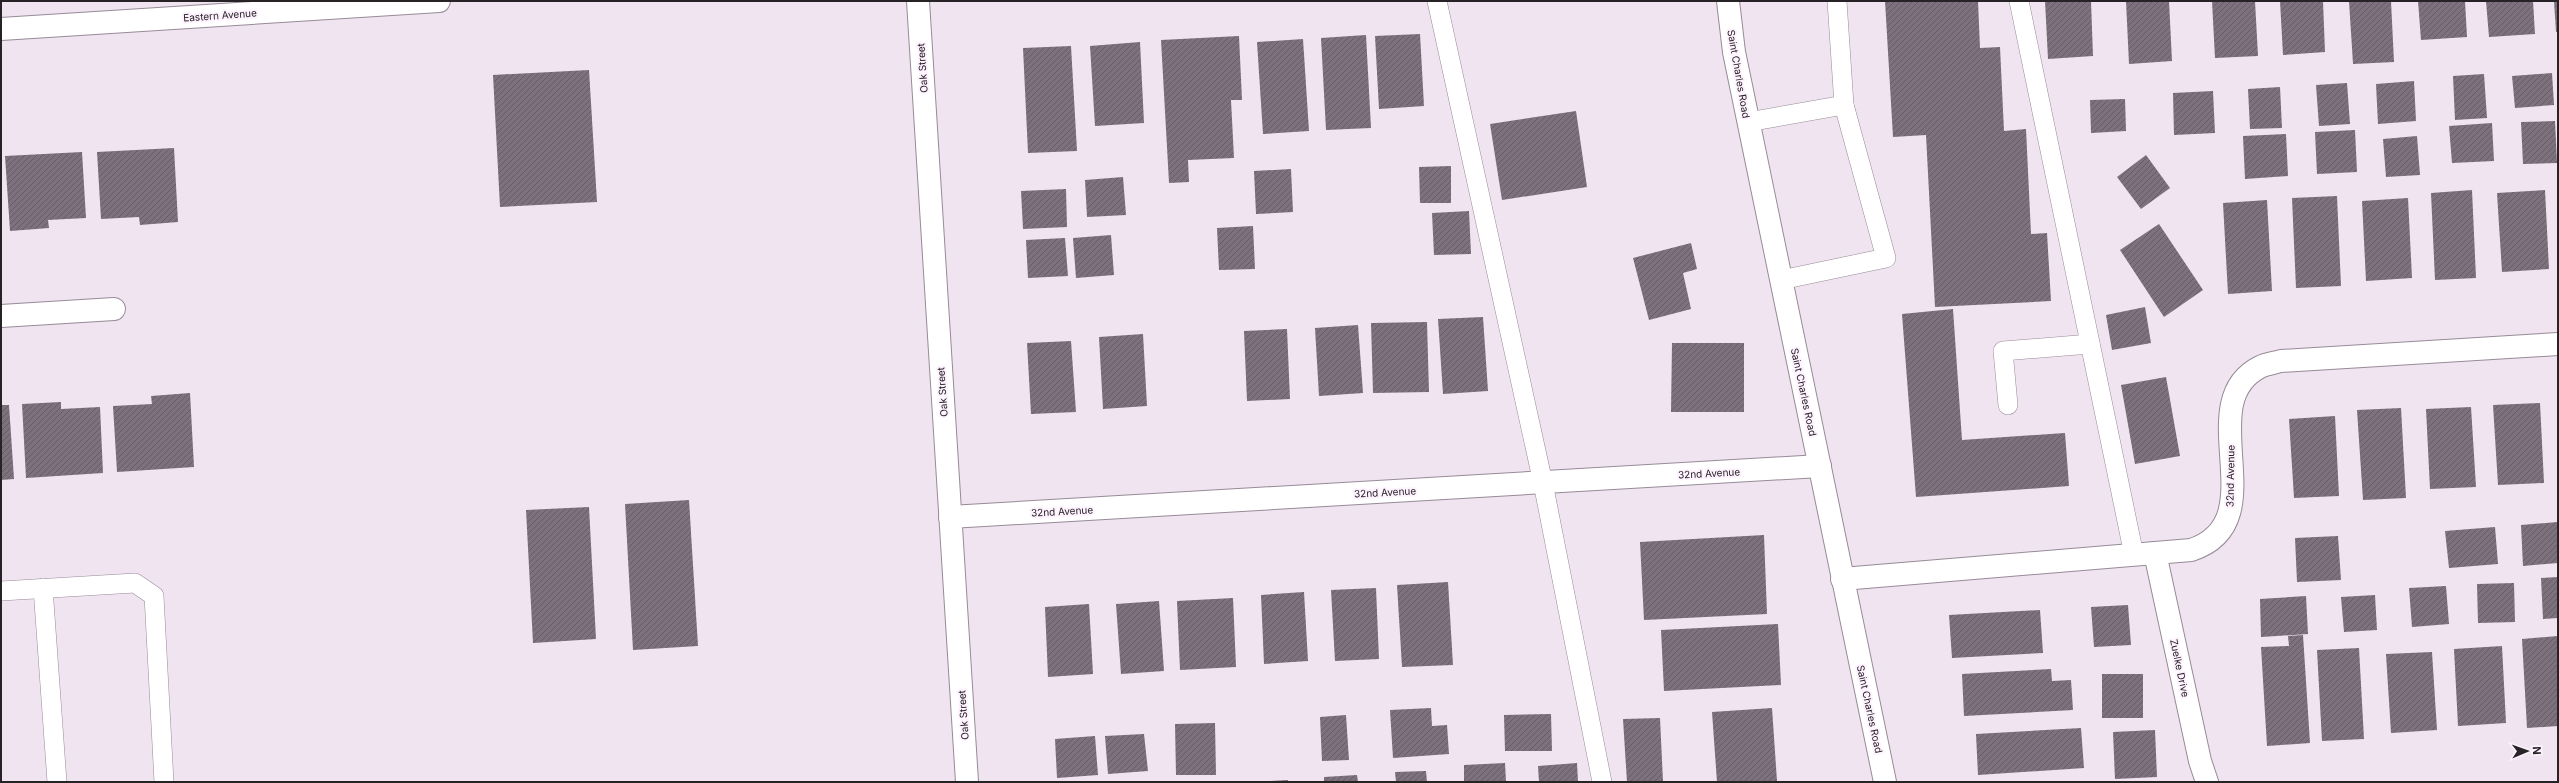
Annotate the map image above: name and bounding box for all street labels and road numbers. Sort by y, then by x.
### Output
street label: Eastern Avenue [183,6,257,24]
street label: Saint Charles Road [1725,29,1753,119]
street label: Oak Street [914,42,930,93]
street label: Saint Charles Road [1789,347,1819,437]
street label: Oak Street [934,366,950,417]
street label: 32nd Avenue [2223,445,2237,507]
street label: 32nd Avenue [1678,465,1741,481]
street label: 32nd Avenue [1354,484,1417,500]
street label: 32nd Avenue [1031,503,1094,519]
street label: Zuelke Drive [2168,638,2192,698]
street label: Saint Charles Road [1855,664,1885,754]
street label: Oak Street [955,689,971,740]

